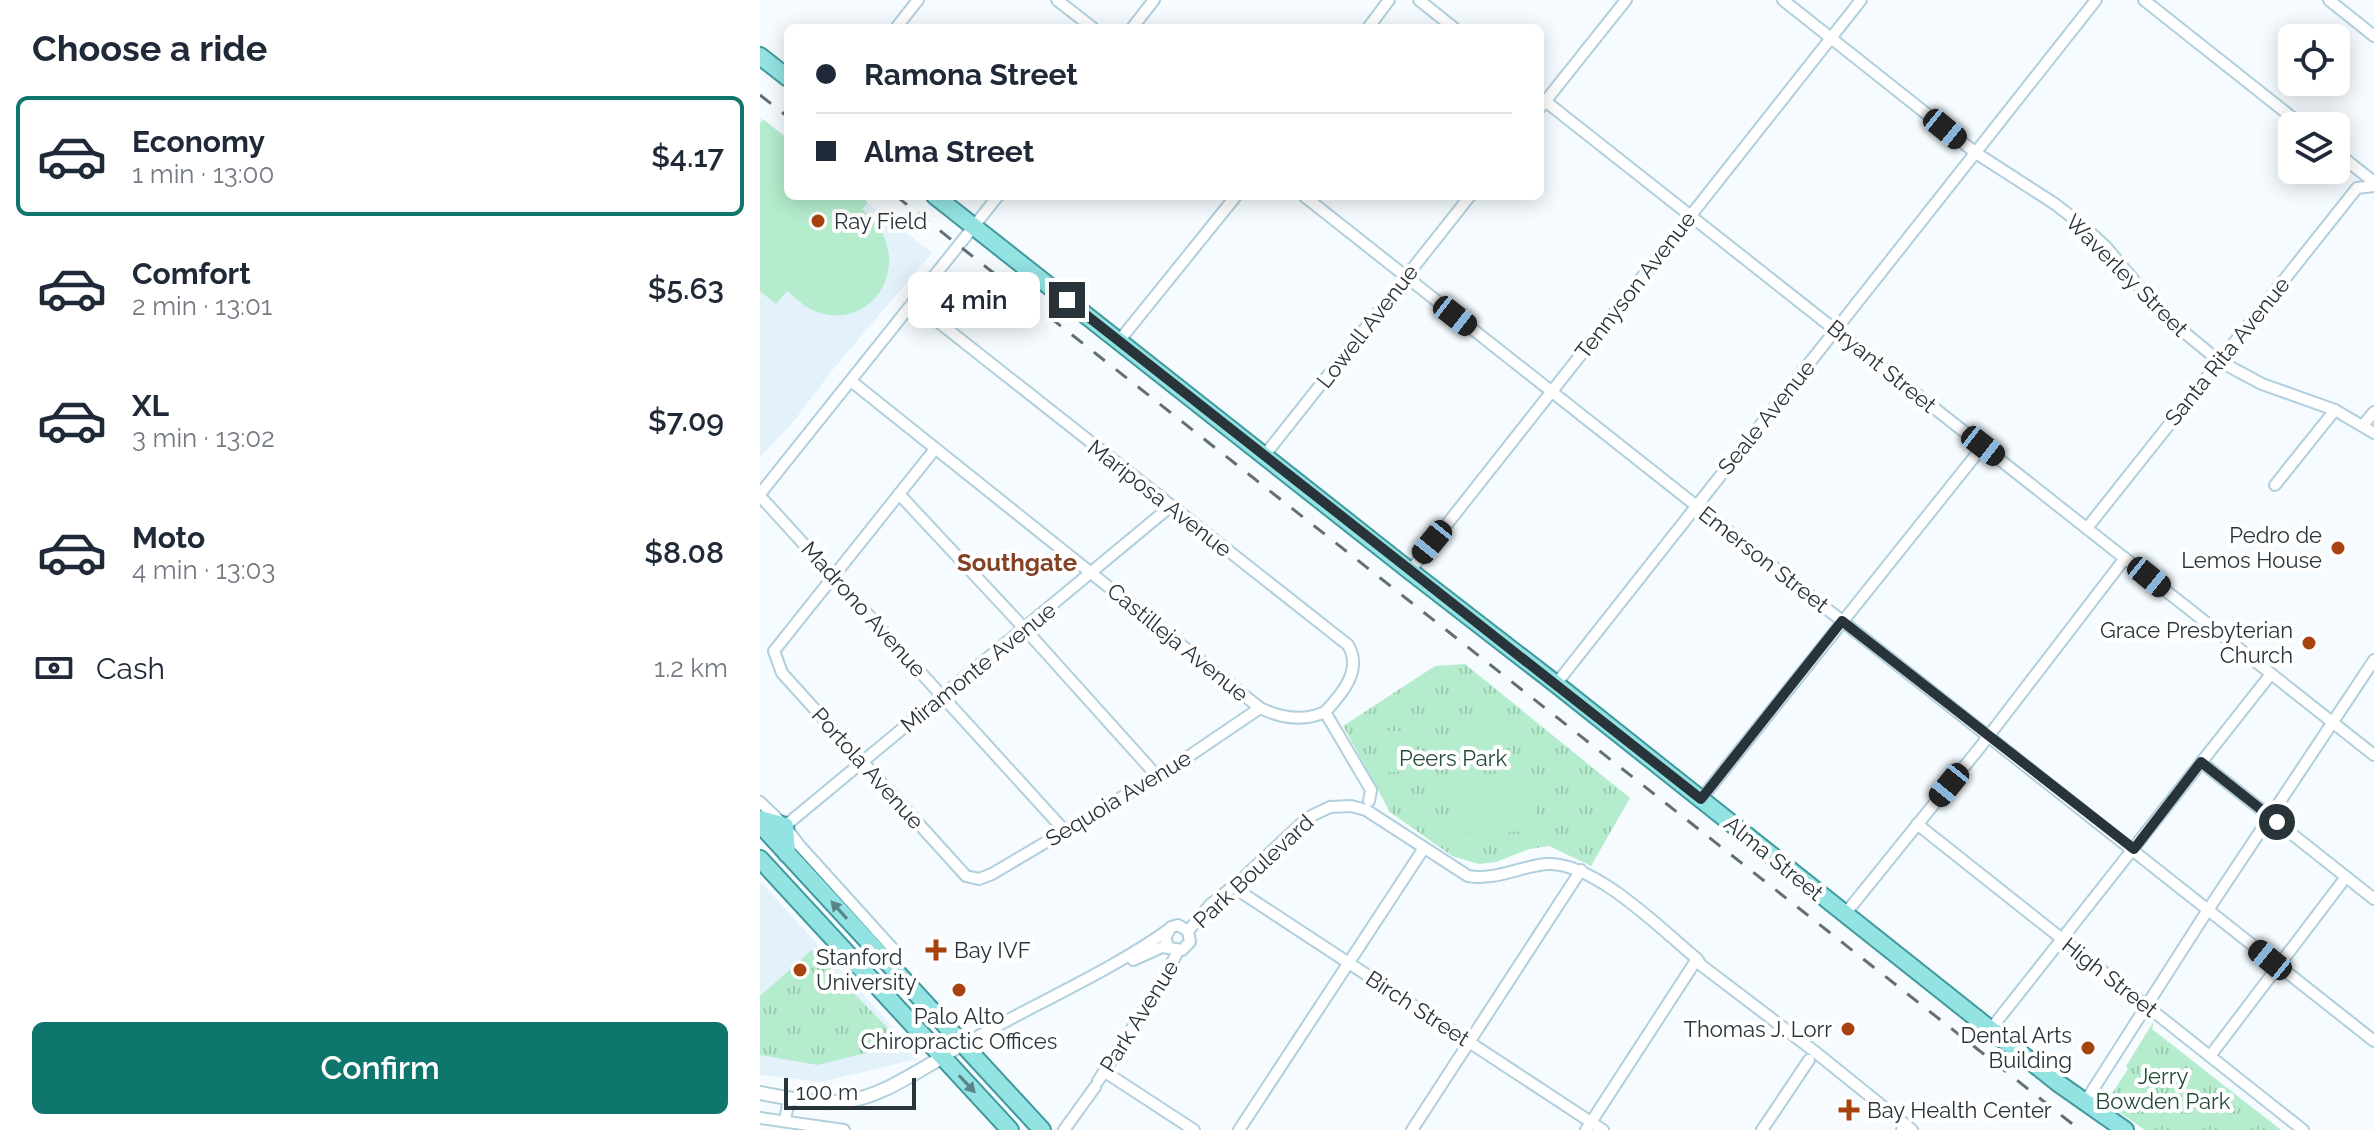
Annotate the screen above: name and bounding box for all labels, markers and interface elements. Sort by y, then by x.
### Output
map controls [2278,24,2350,184]
button: locate [2278,24,2350,96]
text: Choose a ride [32,27,267,69]
text: Ramona Street [864,57,1078,92]
car [1919,105,1971,153]
button: layers [2278,112,2350,184]
icon: car [36,120,108,192]
text: Economy [132,124,265,159]
text: Alma Street [864,134,1034,169]
text: $4.17 [651,139,724,174]
text: 1 min · 13:00 [132,159,274,189]
street label: Tennyson Avenue [1569,206,1701,364]
place label: Ray Field [834,208,927,234]
street label: Waverley Street [2061,209,2194,342]
marker: Ray Field [809,212,827,230]
icon: car [36,252,108,324]
text: Comfort [132,256,251,291]
street label: Lowell Avenue [1311,259,1423,393]
text: $5.63 [648,271,724,306]
street label: Santa Rita Avenue [2159,271,2295,431]
callout: 4 min [907,272,1039,328]
route end [1049,282,1085,318]
text: 4 min [940,285,1008,315]
text: 2 min · 13:01 [132,291,272,321]
car [1429,292,1481,340]
street label: Bryant Street [1822,314,1942,418]
street label: Seale Avenue [1712,355,1820,479]
icon: car [36,384,108,456]
text: XL [132,388,169,423]
text: $7.09 [648,403,724,438]
car [1957,422,2009,470]
text: 3 min · 13:02 [132,423,275,453]
street label: Mariposa Avenue [1083,434,1237,562]
street label: Emerson Street [1694,500,1834,618]
icon: car [36,516,108,588]
car [1408,516,1456,568]
text: Moto [132,520,205,555]
place label: Pedro de Lemos House [2181,522,2322,573]
text: $8.08 [644,535,724,570]
street label: Madrono Avenue [796,536,932,682]
marker: Pedro de Lemos House [2329,539,2347,557]
district label: Southgate [957,548,1077,577]
car [2123,553,2175,601]
text: 4 min · 13:03 [132,555,275,585]
street label: Castilleja Avenue [1102,577,1254,707]
street label: Miramonte Avenue [895,596,1061,738]
place label: Grace Presbyterian Church [2100,617,2293,668]
marker: Grace Presbyterian Church [2300,634,2318,652]
icon: cash [32,646,76,690]
text: Cash [96,651,165,686]
text: 1.2 km [654,653,728,683]
street label: Portola Avenue [807,702,929,834]
street label: Sequoia Avenue [1041,744,1195,852]
park label: Peers Park [1399,745,1507,771]
car [1925,759,1973,811]
route start [2259,804,2295,840]
street label: Park Boulevard [1188,809,1318,933]
street label: Alma Street [1719,810,1829,906]
one-way arrow [830,901,848,920]
street label: High Street [2057,932,2163,1023]
car [2244,936,2296,984]
place label: Bay IVF [954,937,1031,963]
marker: Bay IVF [925,939,947,961]
place label: Stanford University [816,944,917,995]
street label: Park Avenue [1094,955,1184,1077]
marker: Stanford University [791,961,809,979]
street label: Birch Street [1361,965,1475,1051]
marker: Palo Alto Chiropractic Offices [950,981,968,999]
place label: Palo Alto Chiropractic Offices [861,1003,1057,1054]
place label: Thomas J. Lorr [1684,1016,1832,1042]
marker: Thomas J. Lorr [1839,1020,1857,1038]
button: Confirm [32,1022,728,1114]
place label: Dental Arts Building [1960,1022,2072,1073]
marker: Dental Arts Building [2079,1039,2097,1057]
park label: Jerry Bowden Park [2096,1063,2231,1114]
scale bar [784,1074,916,1110]
one-way arrow [958,1074,976,1093]
text: 100 m [796,1079,858,1105]
place label: Bay Health Center [1867,1097,2052,1123]
marker: Bay Health Center [1838,1099,1860,1121]

